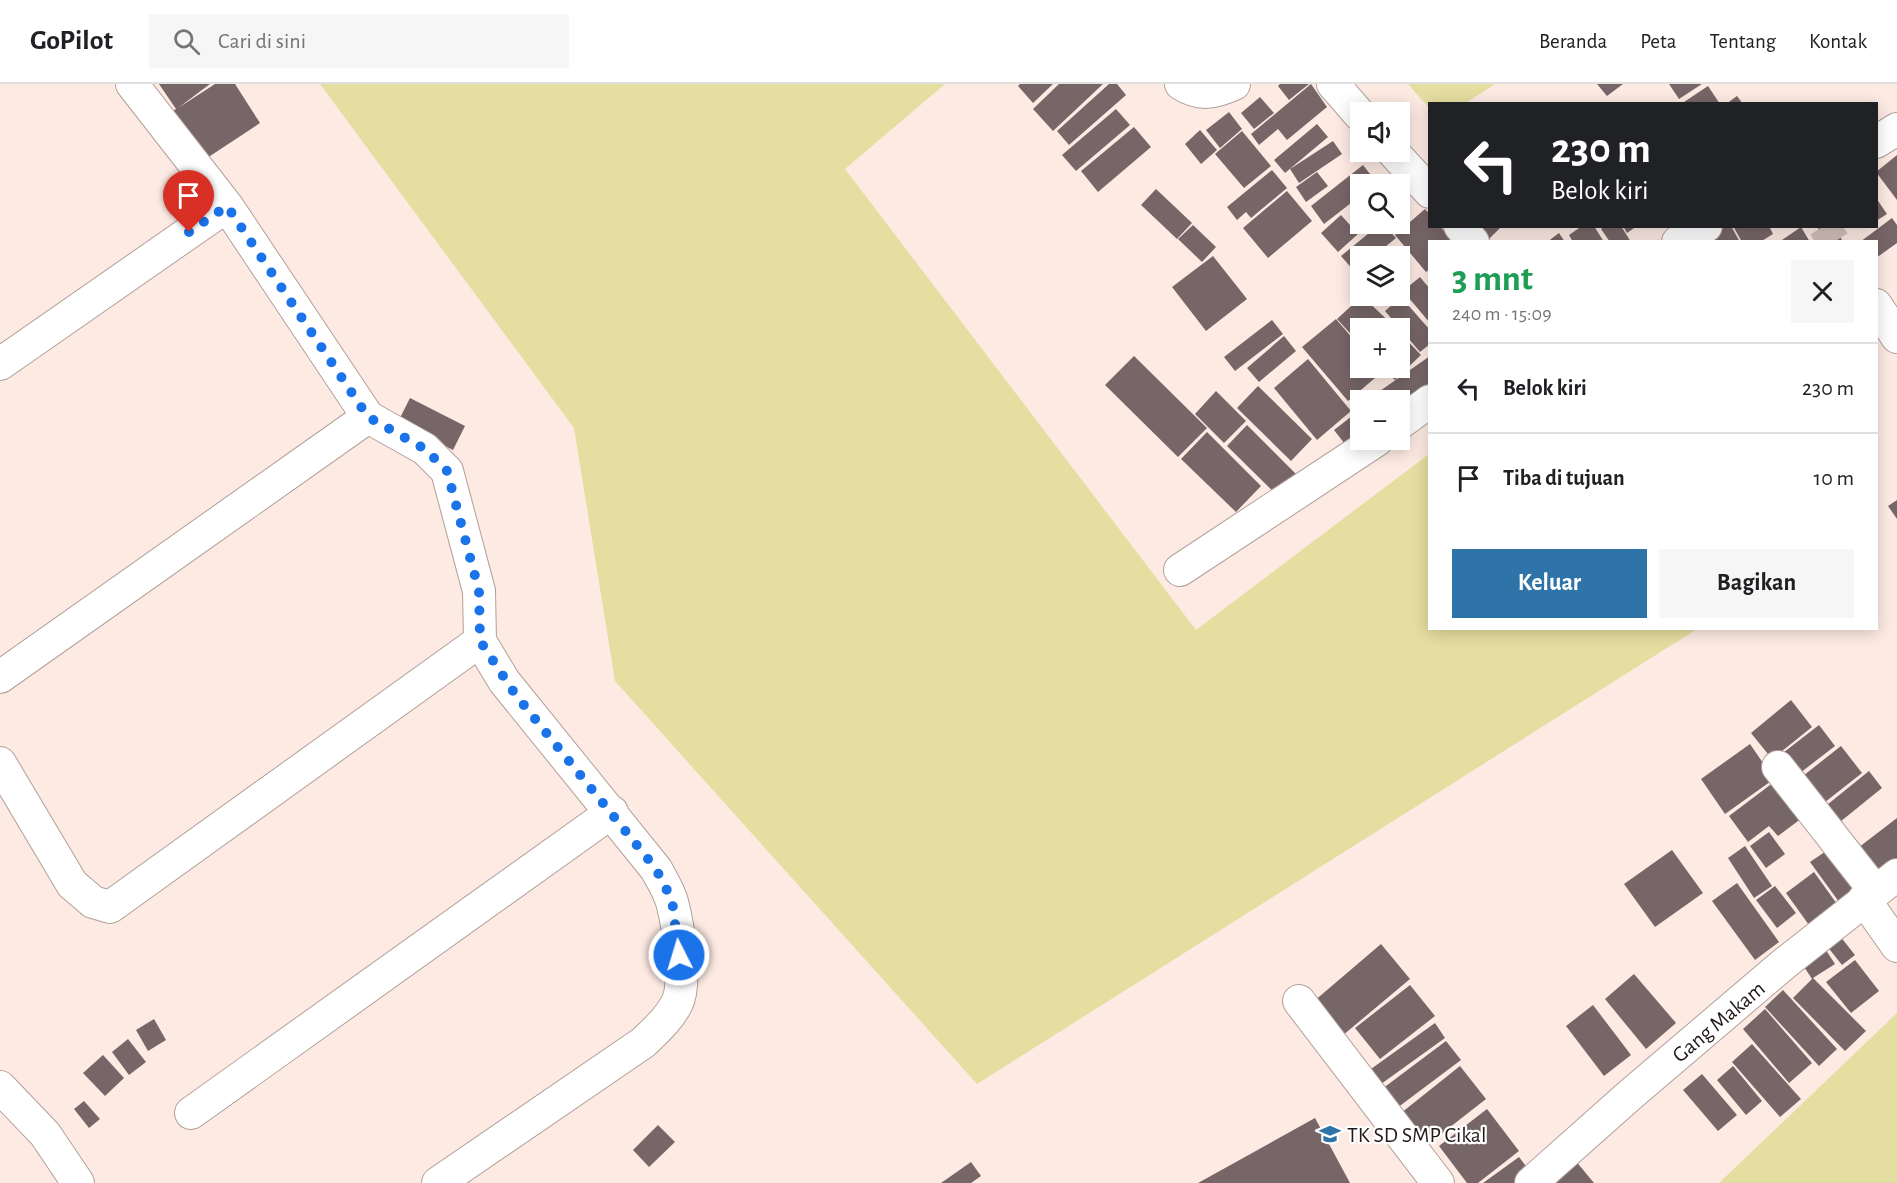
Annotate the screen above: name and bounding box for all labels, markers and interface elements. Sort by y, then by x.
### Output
search box [149,14,569,68]
icon: search [170,25,203,58]
text: GoPilot [30,27,113,55]
text: Cari di sini [218,30,306,52]
text: Beranda [1539,31,1607,52]
text: Peta [1640,31,1676,52]
text: Tentang [1709,31,1776,52]
text: Kontak [1809,31,1867,52]
map controls [1350,102,1410,450]
button: sound [1350,102,1410,162]
icon: left [1452,126,1530,204]
text: 230 m [1551,128,1651,170]
pin [163,170,214,232]
button: search [1350,174,1410,234]
text: Belok kiri [1551,177,1648,204]
icon: arrive [172,179,205,212]
button: layers [1350,246,1410,306]
button: close [1791,260,1854,323]
text: 3 mnt [1452,261,1533,297]
text: 240 m · 15:09 [1452,304,1552,324]
button: + [1350,318,1410,378]
icon: left [1452,372,1485,405]
text: Belok kiri [1503,377,1587,399]
text: 230 m [1802,377,1854,399]
button: − [1350,390,1410,450]
icon: arrive [1452,462,1485,495]
text: Tiba di tujuan [1503,467,1625,489]
text: 10 m [1814,467,1854,489]
button: Keluar [1452,549,1647,618]
button: Bagikan [1659,549,1854,618]
position arrow [647,923,711,987]
street label: Gang Makam [1668,977,1769,1067]
school or university icon: TK SD SMP Cikal [1318,1122,1342,1146]
place label: TK SD SMP Cikal [1347,1124,1486,1146]

